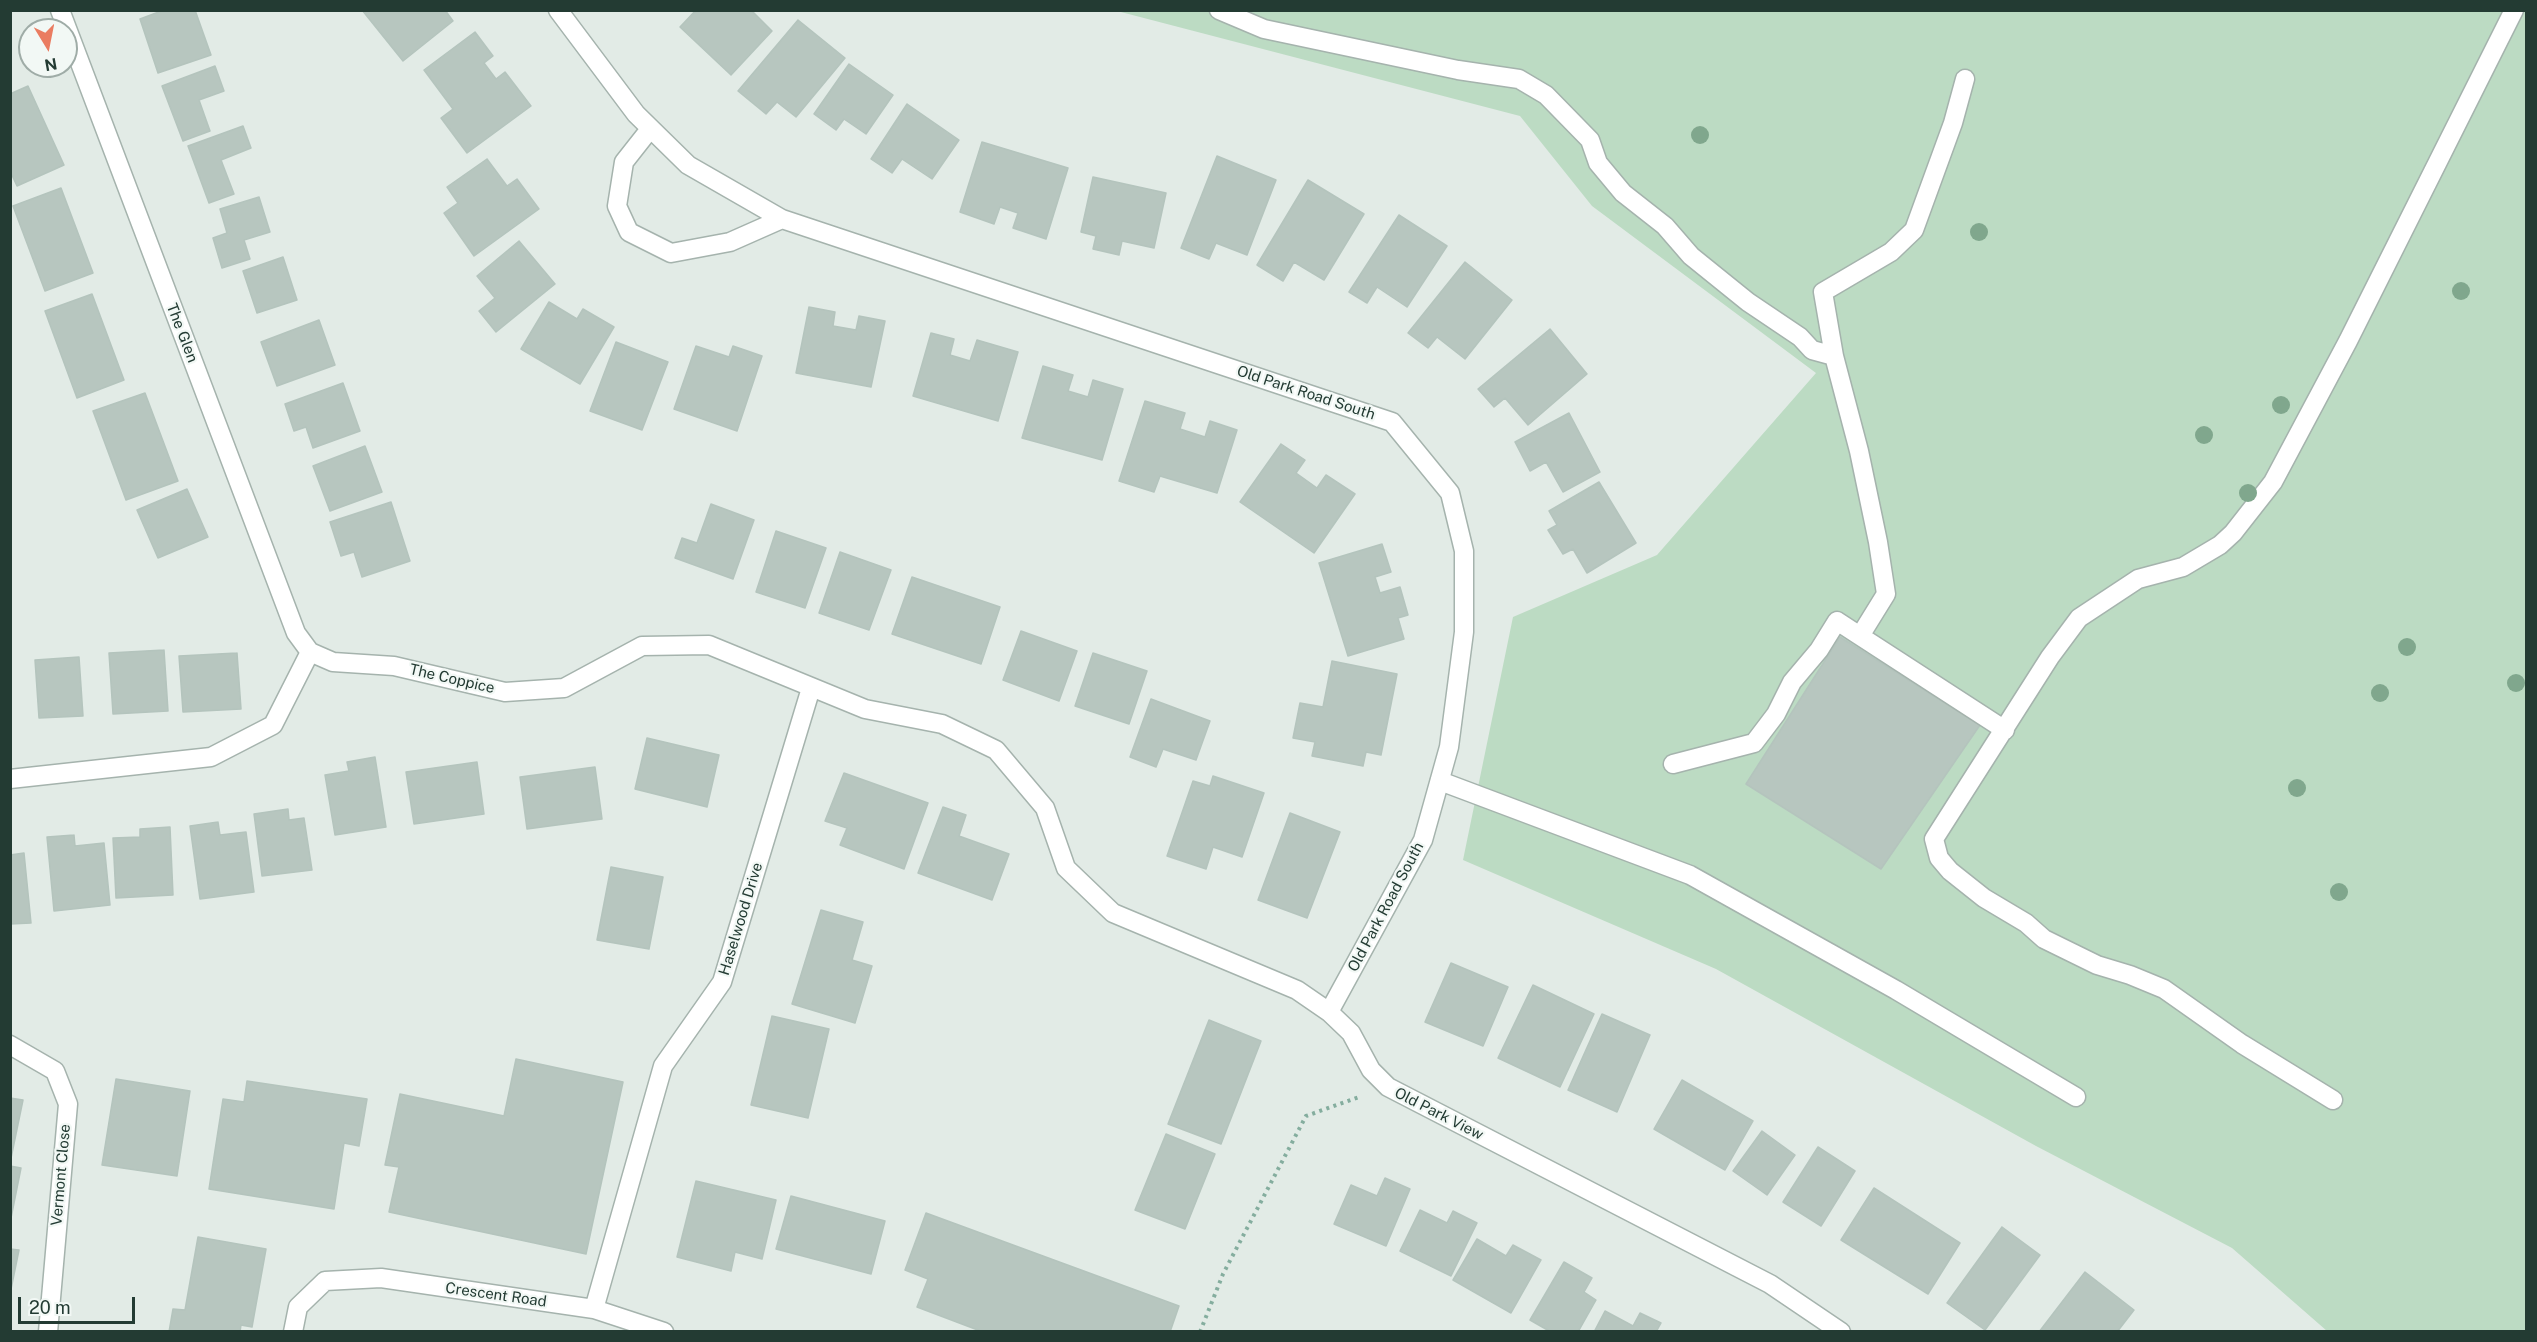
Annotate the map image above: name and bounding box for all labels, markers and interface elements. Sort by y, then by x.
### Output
north arrow [18,18,78,78]
text: N [43,54,59,75]
street label: The Glen [162,301,202,365]
street label: Old Park Road South [1235,362,1377,424]
street label: The Coppice [408,660,496,698]
street label: Old Park Road South [1344,839,1428,975]
street label: Haselwood Drive [715,860,767,978]
street label: Old Park View [1392,1084,1486,1144]
street label: Vermont Close [48,1123,74,1227]
street label: Crescent Road [444,1279,548,1311]
scale bar [21,1285,138,1323]
text: 20 m [29,1297,71,1318]

